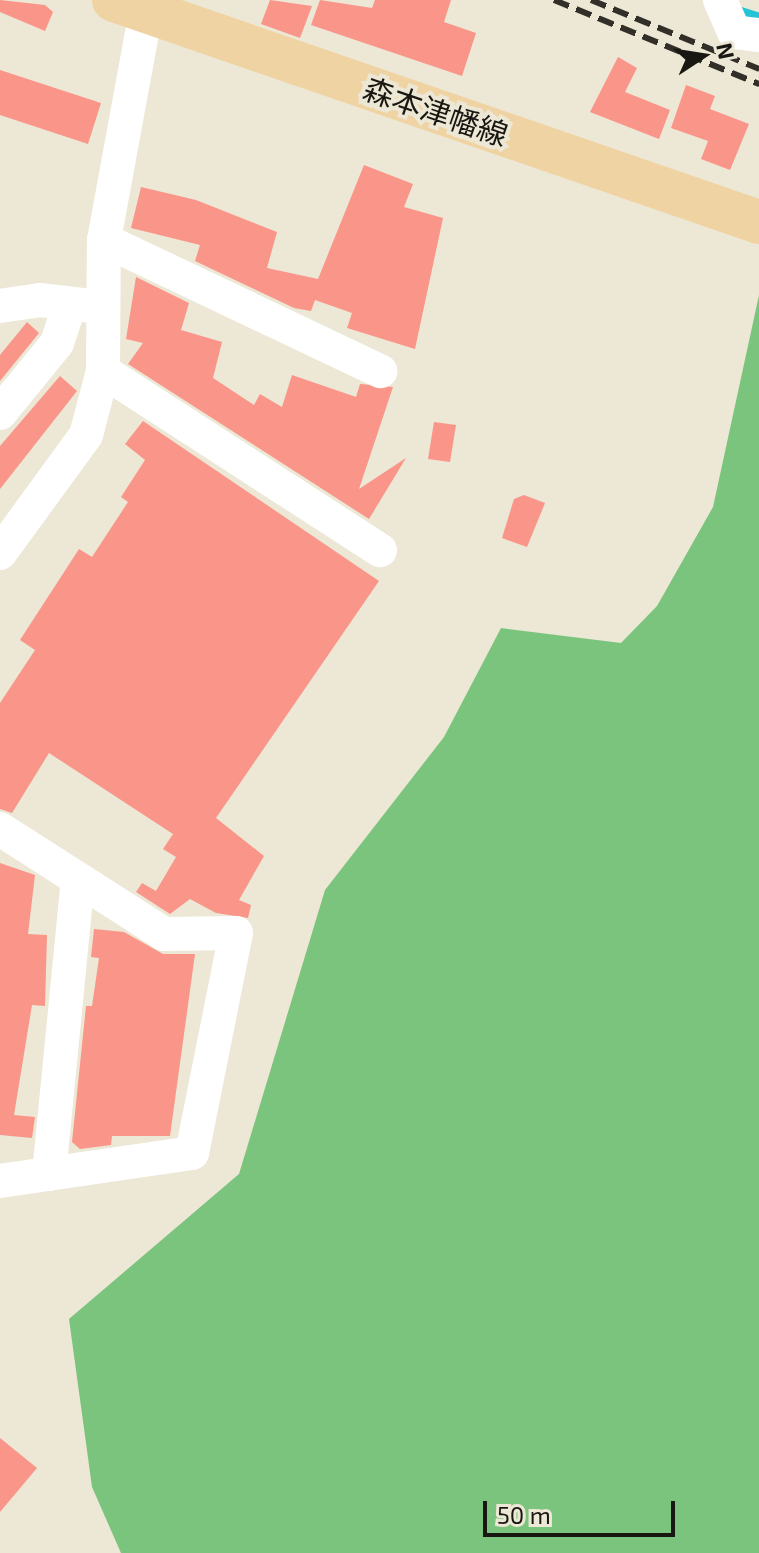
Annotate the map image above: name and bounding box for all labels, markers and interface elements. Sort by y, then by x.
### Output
north arrow [663,16,743,96]
text: N [712,41,741,61]
street label: 森本津幡線 [359,70,513,152]
scale bar [487,1485,679,1535]
text: 50 m [497,1500,551,1529]

